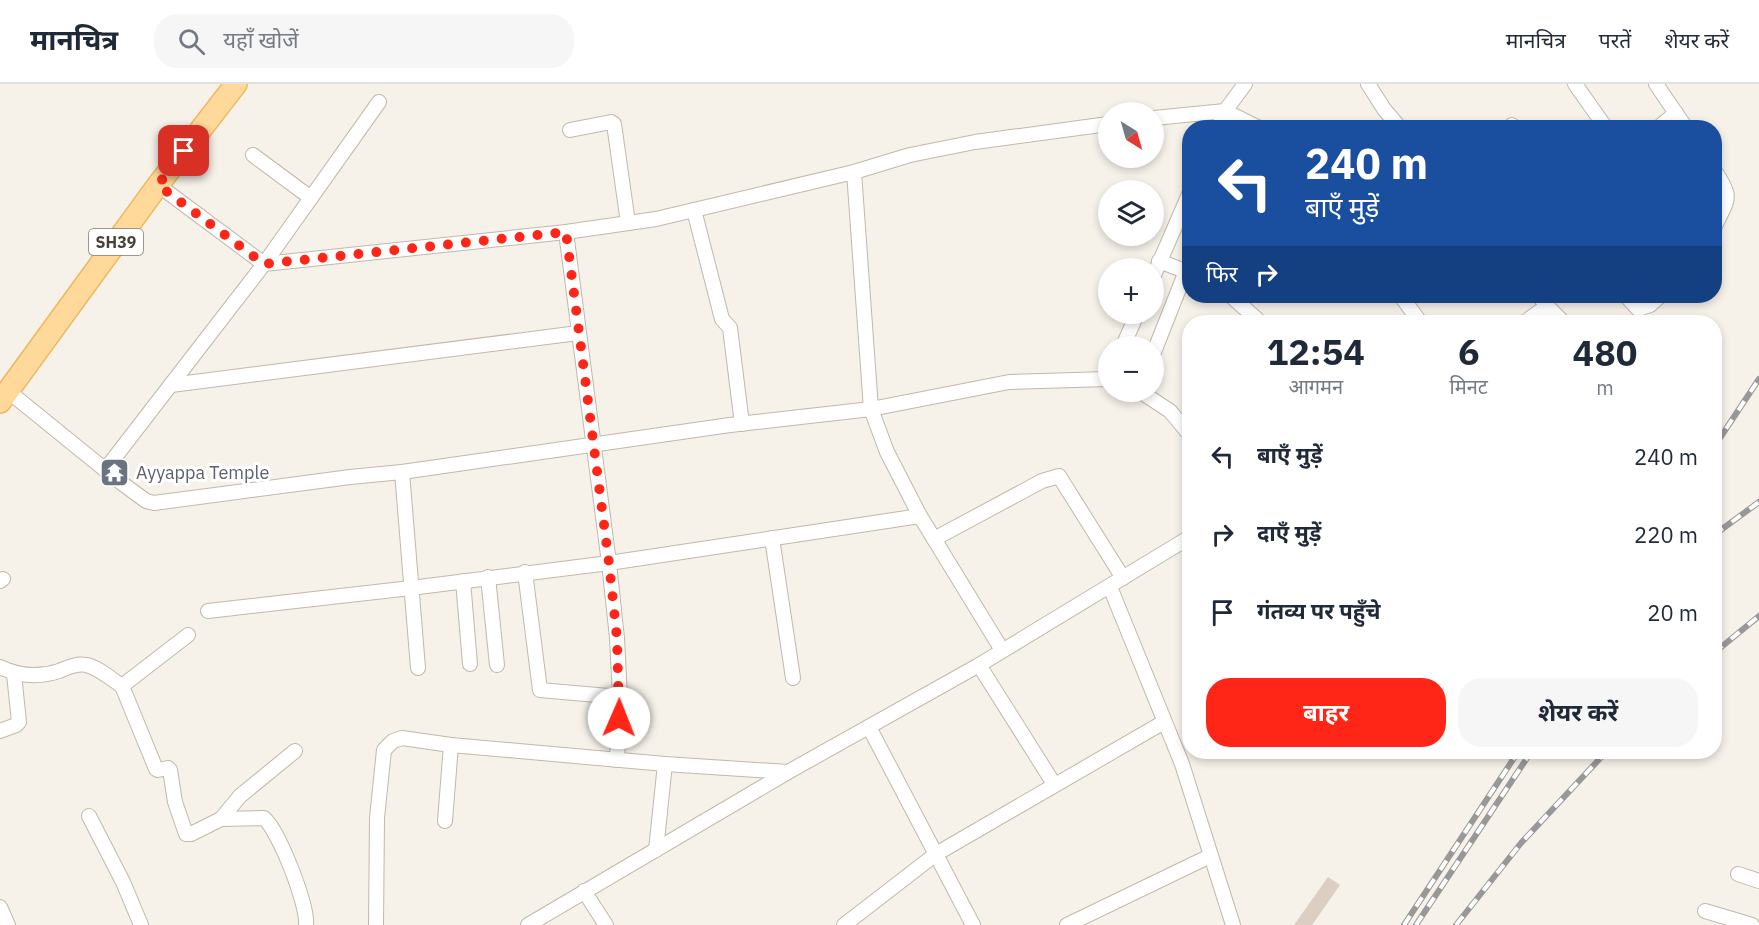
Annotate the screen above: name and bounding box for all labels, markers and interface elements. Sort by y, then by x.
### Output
search box [154,14,574,68]
text: मानचित्र [30,21,118,58]
icon: search [175,25,208,58]
text: यहाँ खोजें [223,25,299,54]
text: मानचित्र [1506,26,1566,54]
text: परतें [1599,26,1631,54]
text: शेयर करें [1664,26,1729,54]
north arrow [1098,102,1164,168]
map controls [1098,102,1164,402]
pin [158,125,209,176]
icon: arrive [167,134,200,167]
text: 240 m [1305,136,1428,191]
icon: left [1206,144,1284,222]
button: layers [1098,180,1164,246]
text: बाएँ मुड़ें [1305,189,1379,224]
road number: SH39 [89,229,143,255]
button: + [1098,258,1164,324]
icon: right [1250,258,1283,291]
text: फिर [1206,259,1238,288]
text: 12:54 [1267,328,1365,375]
text: 6 [1458,328,1480,375]
text: 480 [1573,329,1637,376]
button: − [1098,336,1164,402]
text: आगमन [1288,373,1343,400]
text: मिनट [1450,373,1488,400]
text: m [1596,374,1614,401]
icon: left [1206,440,1239,473]
text: बाएँ मुड़ें [1257,440,1323,469]
text: 240 m [1634,442,1698,471]
temple icon: Ayyappa Temple [99,457,131,489]
place label: Ayyappa Temple [136,461,269,484]
icon: right [1206,518,1239,551]
text: दाएँ मुड़ें [1257,518,1321,547]
text: 220 m [1634,520,1698,549]
icon: arrive [1206,596,1239,629]
text: गंतव्य पर पहुँचे [1257,596,1381,625]
text: 20 m [1647,598,1698,627]
button: बाहर [1206,678,1446,747]
button: शेयर करें [1458,678,1698,747]
position arrow [587,686,651,750]

